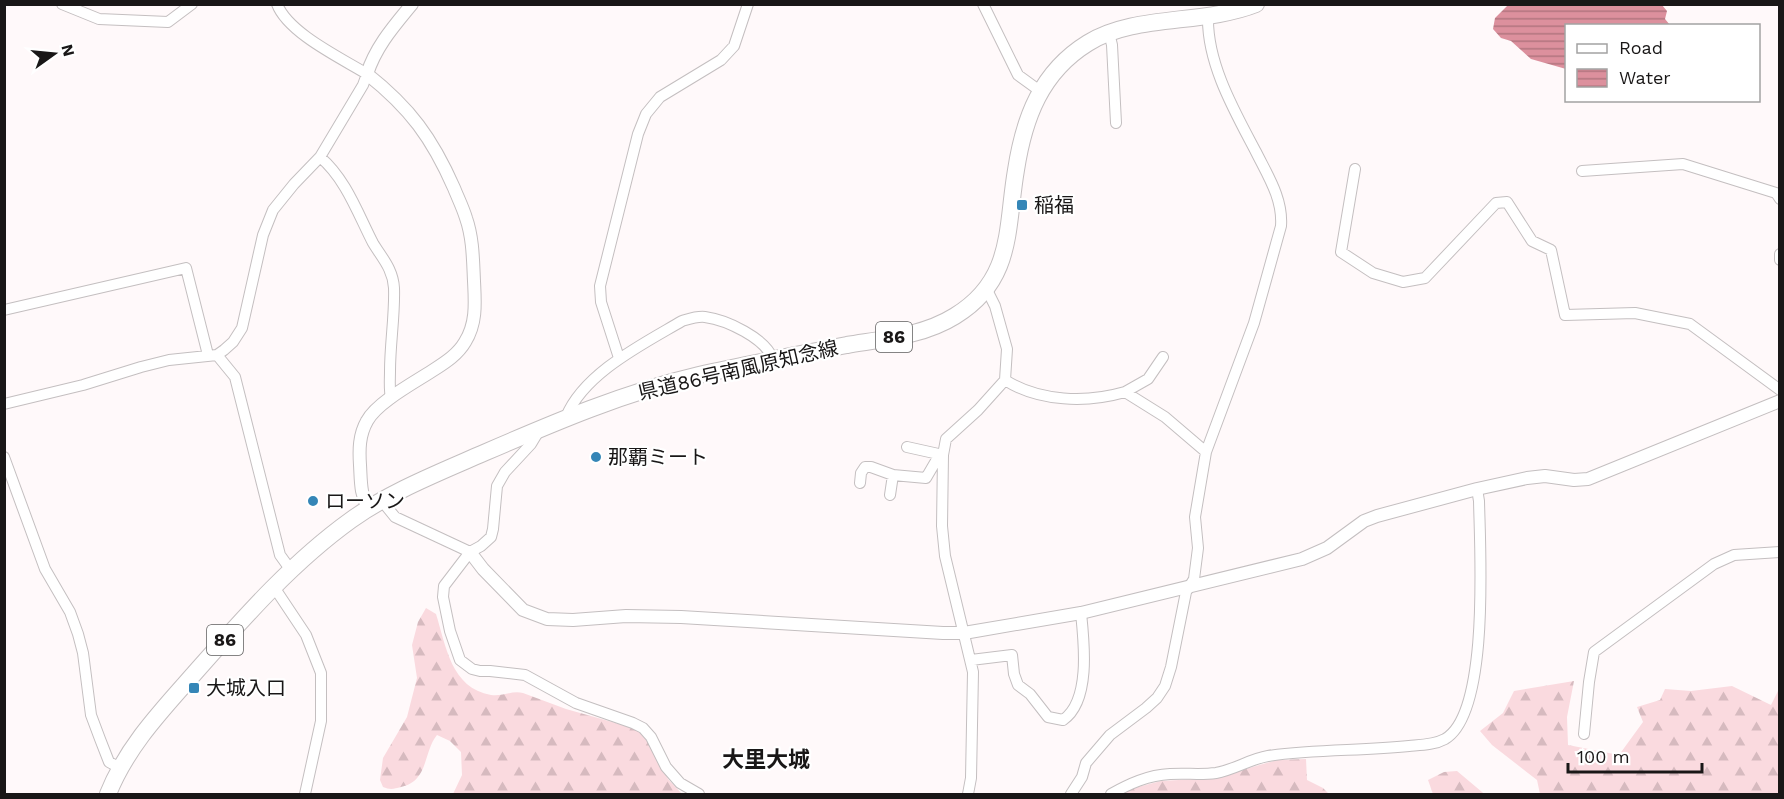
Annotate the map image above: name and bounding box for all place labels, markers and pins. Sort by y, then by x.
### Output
place label: 稲福 [1034,193,1074,217]
marker: 稲福 [1015,198,1029,212]
place label: 那覇ミート [608,445,708,469]
marker: 那覇ミート [589,450,603,464]
place label: ローソン [325,489,405,513]
marker: ローソン [306,494,320,508]
place label: 大城入口 [206,676,286,700]
marker: 大城入口 [187,681,201,695]

